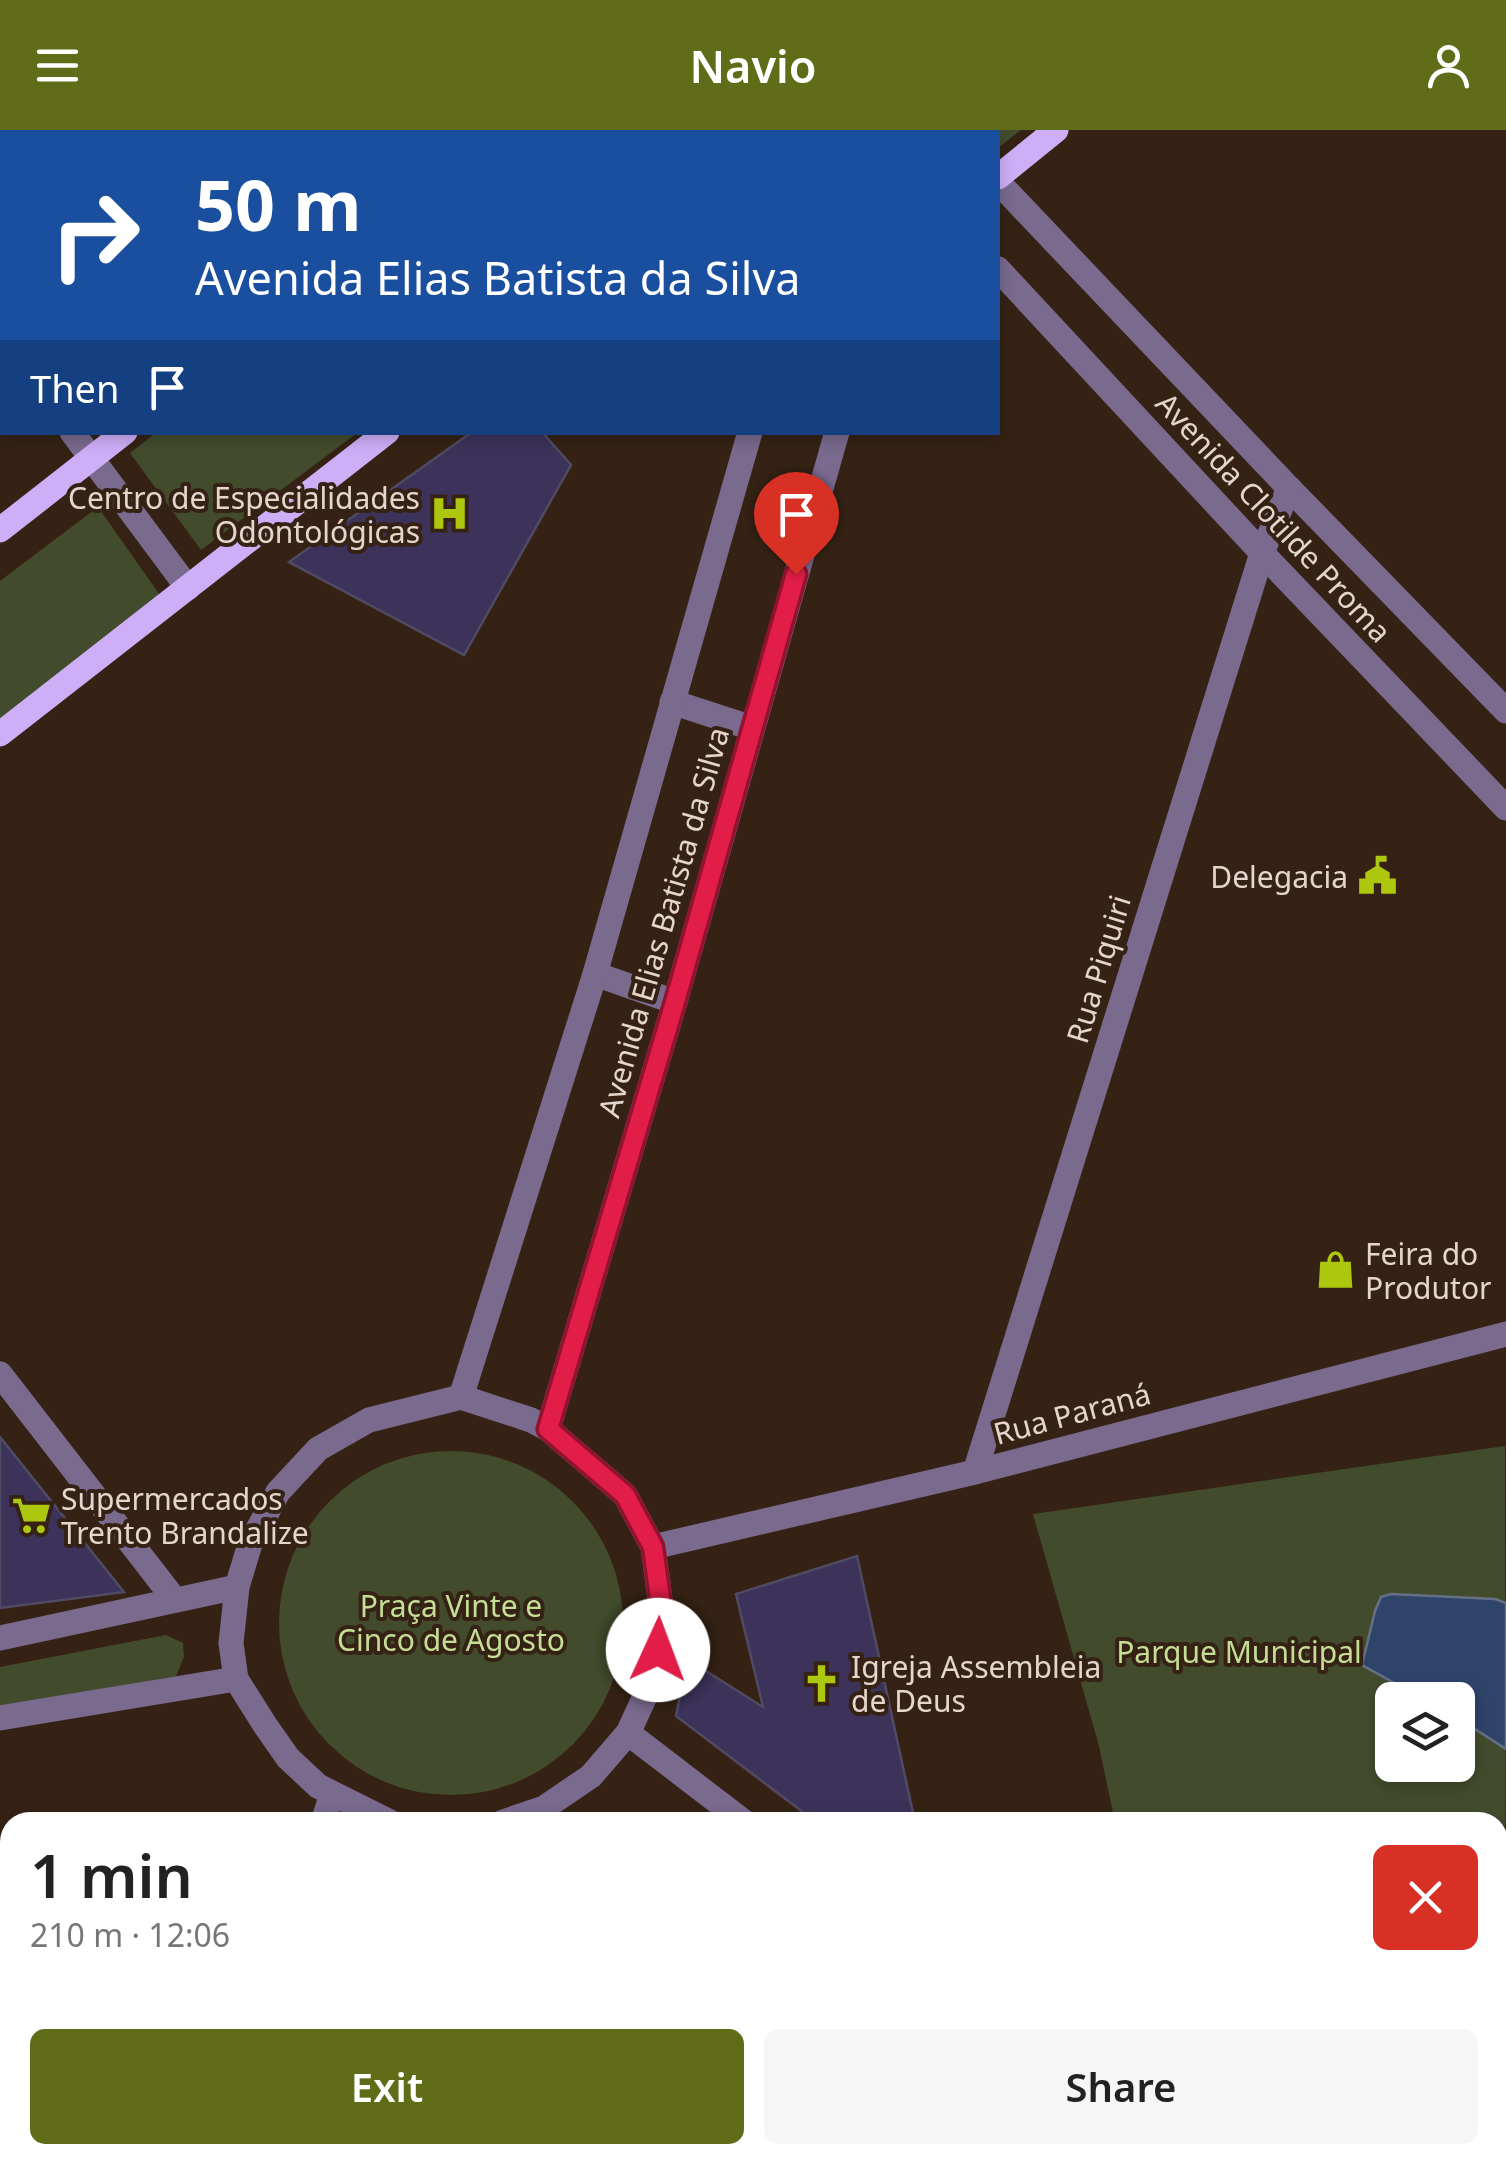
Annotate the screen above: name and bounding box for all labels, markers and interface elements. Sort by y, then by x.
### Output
text: Navio [689,35,817,96]
icon: menu [30,38,85,93]
icon: person [1421,38,1476,93]
text: 50 m [195,156,362,252]
icon: right [30,170,160,300]
text: Avenida Elias Batista da Silva [195,247,801,308]
icon: arrive [140,360,195,415]
text: Then [30,362,120,414]
street label: Avenida Clotilde Proma [1147,383,1401,651]
pin [754,472,839,575]
place label: Centro de Especialidades Odontológicas [68,477,420,552]
icon: arrive [769,487,824,542]
hospital icon: Centro de Especialidades Odontológicas [429,493,471,535]
street label: Avenida Elias Batista da Silva [588,722,738,1122]
public building icon: Delegacia [1357,855,1399,897]
place label: Delegacia [1210,856,1348,897]
street label: Rua Piquiri [1056,890,1140,1048]
place label: Feira do Produtor [1365,1233,1491,1308]
shop icon: Feira do Produtor [1314,1249,1356,1291]
street label: Rua Paraná [989,1372,1155,1454]
place label: Supermercados Trento Brandalize [61,1478,309,1553]
supermarket icon: Supermercados Trento Brandalize [10,1494,52,1536]
park label: Praça Vinte e Cinco de Agosto [337,1585,565,1660]
position arrow [606,1598,710,1702]
park label: Parque Municipal [1116,1631,1362,1672]
place label: Igreja Assembleia de Deus [851,1646,1101,1721]
church icon: Igreja Assembleia de Deus [800,1662,842,1704]
map controls [1375,1682,1475,1782]
button: layers [1375,1682,1475,1782]
text: 1 min [30,1834,193,1916]
button: close [1373,1845,1478,1950]
text: 210 m · 12:06 [30,1913,230,1956]
button: Exit [30,2029,744,2144]
button: Share [764,2029,1478,2144]

